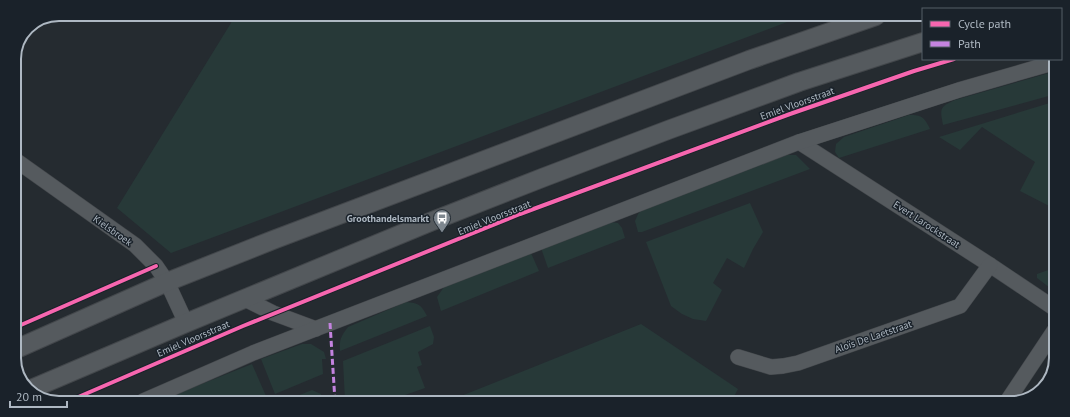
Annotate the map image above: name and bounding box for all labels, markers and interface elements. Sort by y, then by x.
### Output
legend [922,8,1062,60]
text: Cycle path [958,16,1011,31]
text: Path [958,36,981,51]
street label: Emiel Vloorsstraat [758,84,837,123]
street label: Emiel Vloorsstraat [456,197,533,238]
street label: Evert Larockstraat [891,198,963,251]
bus stop icon: Groothandelsmarkt [432,208,452,233]
street label: Kielsbroek [91,212,135,249]
place label: Groothandelsmarkt [347,212,429,225]
street label: Emiel Vloorsstraat [155,317,232,360]
street label: Aloïs De Laetstraat [833,317,914,356]
scale bar [10,383,67,409]
text: 20 m [16,389,42,404]

